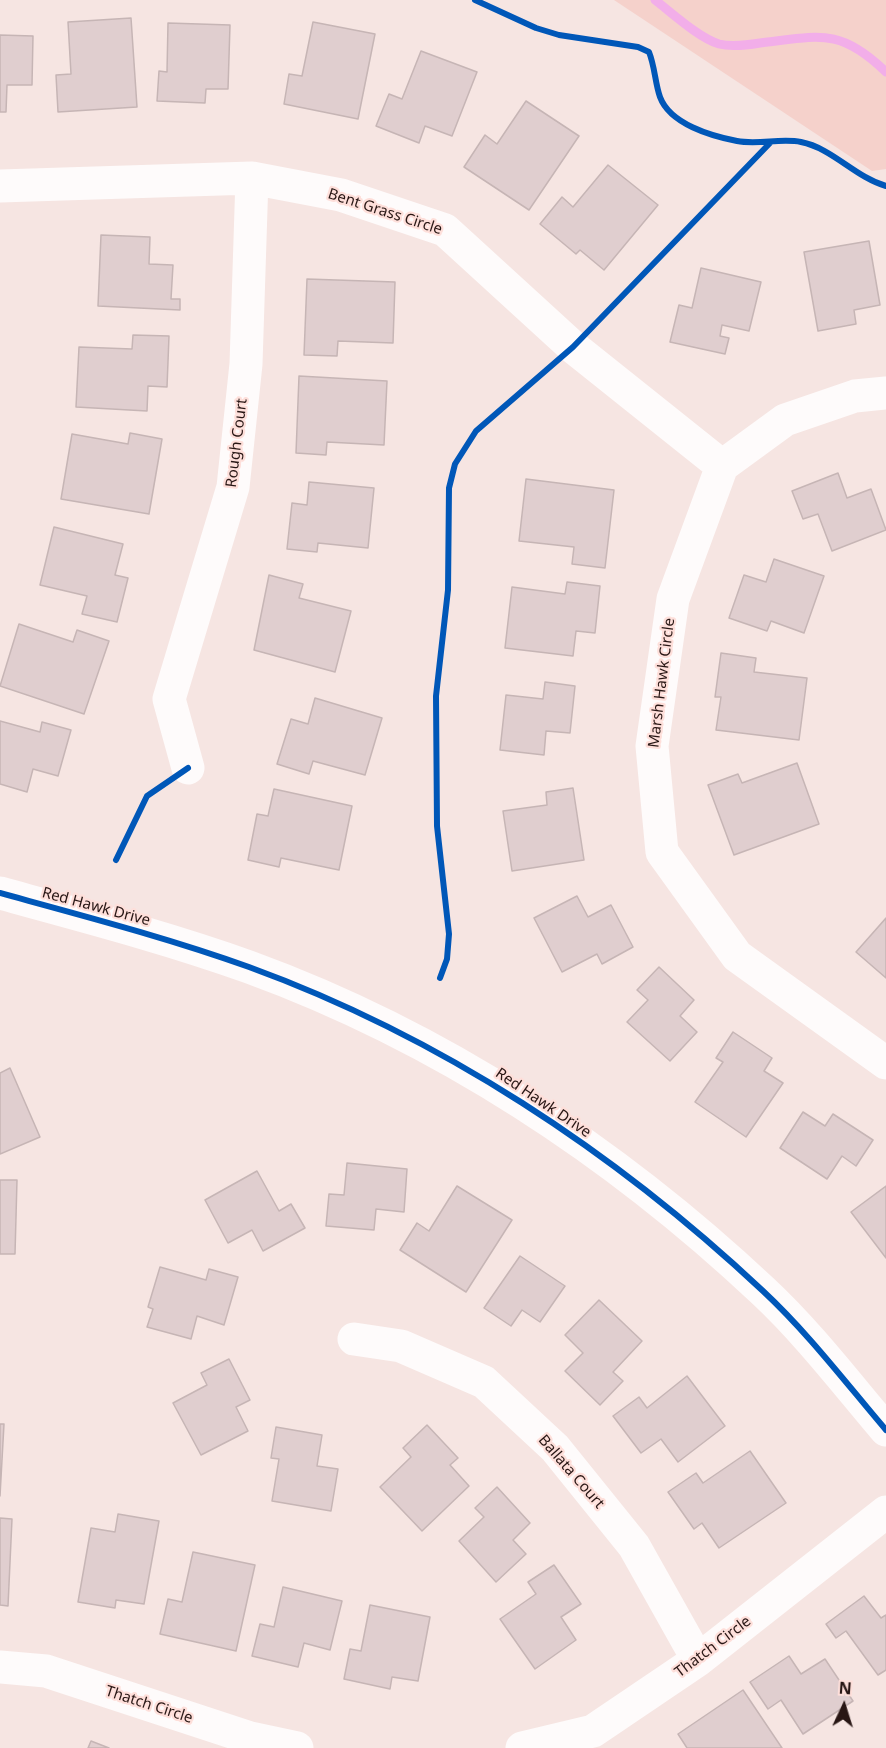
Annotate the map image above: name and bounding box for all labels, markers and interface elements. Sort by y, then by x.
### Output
street label: Bent Grass Circle [326,185,444,239]
street label: Rough Court [223,397,251,489]
street label: Marsh Hawk Circle [645,617,679,749]
street label: Red Hawk Drive [40,884,152,930]
street label: Red Hawk Drive [492,1064,594,1142]
street label: Ballata Court [534,1432,608,1512]
street label: Thatch Circle [671,1613,755,1681]
north arrow [814,1676,874,1736]
text: N [838,1677,853,1699]
street label: Thatch Circle [103,1682,195,1728]

